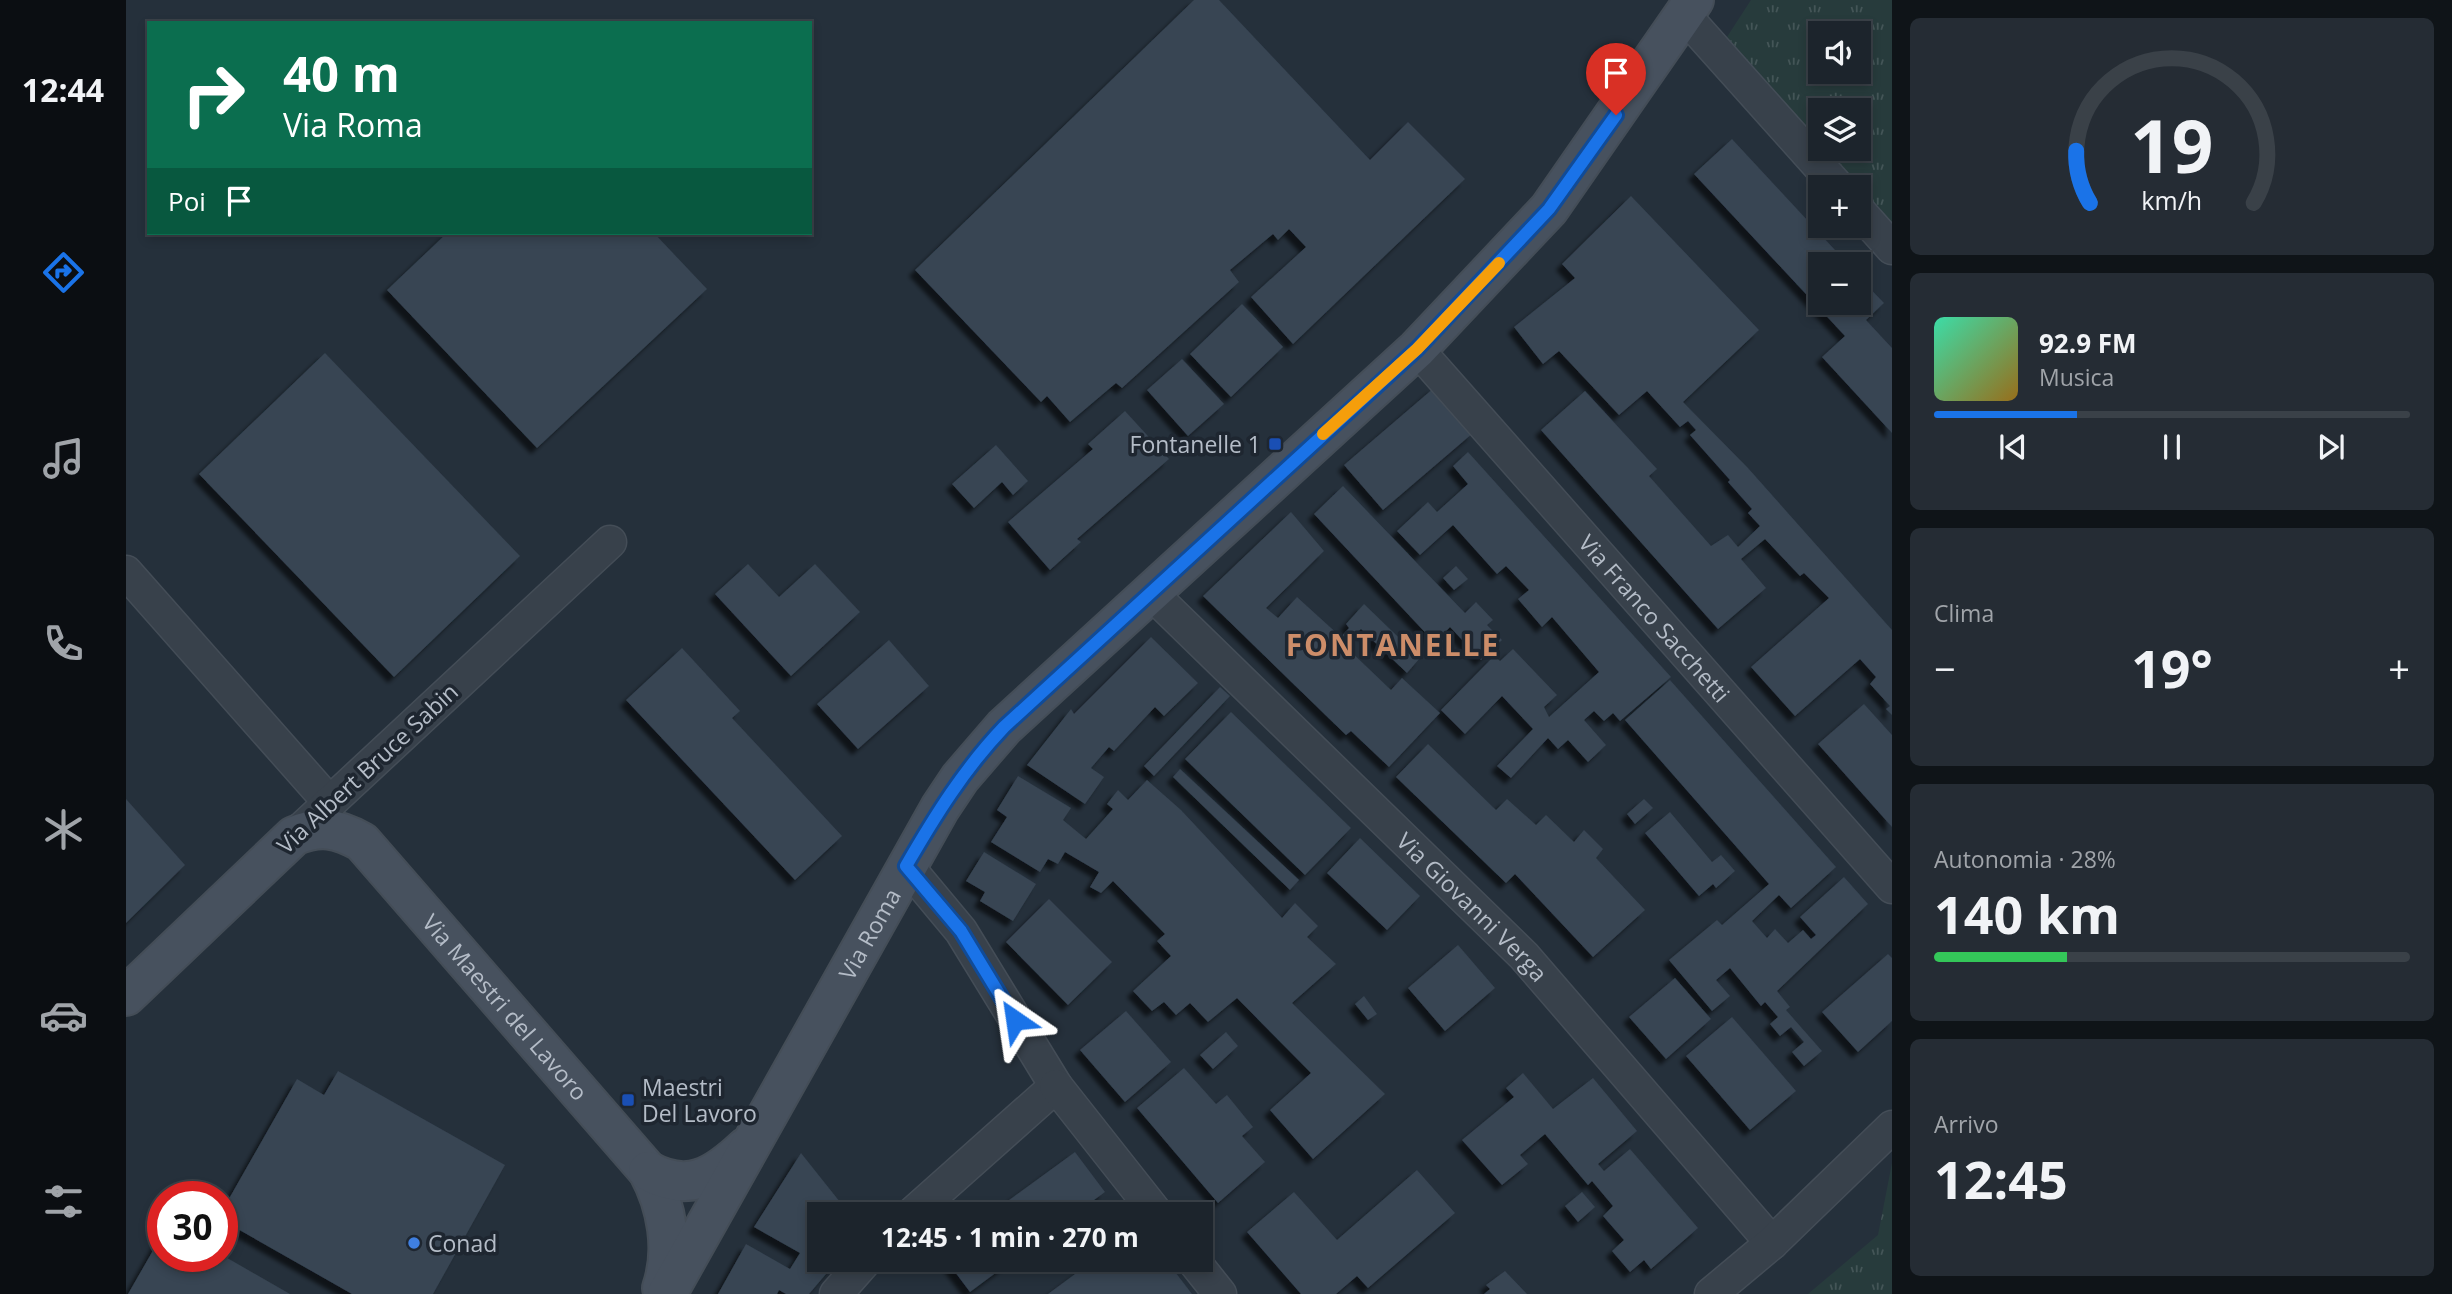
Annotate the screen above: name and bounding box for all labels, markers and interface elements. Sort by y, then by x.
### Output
map controls [1808,21,1871,315]
button: sound [1808,21,1871,84]
text: 40 m [283,40,400,106]
pin [1586,43,1646,115]
icon: right [168,49,259,140]
icon: arrive [1597,54,1635,92]
text: 12:44 [22,68,104,111]
text: 19 [2130,95,2214,194]
button: layers [1808,98,1871,161]
text: Via Roma [283,103,423,146]
button: + [1808,175,1871,238]
icon: arrive [220,182,258,220]
text: km/h [2142,182,2202,216]
text: Poi [168,183,206,219]
icon: directions [39,248,88,297]
button: − [1808,252,1871,315]
text: 92.9 FM [2039,325,2137,361]
text: Musica [2039,361,2114,393]
place label: Fontanelle 1 [1130,428,1261,460]
icon: previous [1994,428,2032,466]
icon: pause [2153,428,2191,466]
icon: next [2312,428,2350,466]
icon: music [39,434,88,483]
marker: Fontanelle 1 [1267,436,1283,452]
street label: Via Franco Sacchetti [1572,527,1737,709]
text: Clima [1934,597,1994,629]
icon: phone [39,619,88,668]
district label: FONTANELLE [1286,624,1500,665]
text: 19° [2131,632,2213,703]
text: − [1934,642,1956,694]
text: + [2388,642,2410,694]
street label: Via Albert Bruce Sabin [269,676,465,860]
icon: climate [39,805,88,854]
street label: Via Giovanni Verga [1390,825,1555,988]
text: Autonomia · 28% [1934,843,2116,875]
text: 140 km [1934,878,2120,949]
street label: Via Roma [831,882,908,986]
street label: Via Maestri del Lavoro [416,907,595,1107]
position arrow [978,983,1052,1057]
icon: car [39,991,88,1040]
place label: Maestri Del Lavoro [642,1071,757,1129]
marker: Maestri Del Lavoro [620,1092,636,1108]
text: Arrivo [1934,1108,1998,1140]
text: 12:45 [1934,1143,2068,1214]
icon: filters [39,1177,88,1226]
speed limit sign: 30 [147,1181,238,1272]
text: 12:45 · 1 min · 270 m [881,1219,1139,1255]
place label: Conad [428,1227,497,1259]
marker: Conad [406,1235,422,1251]

